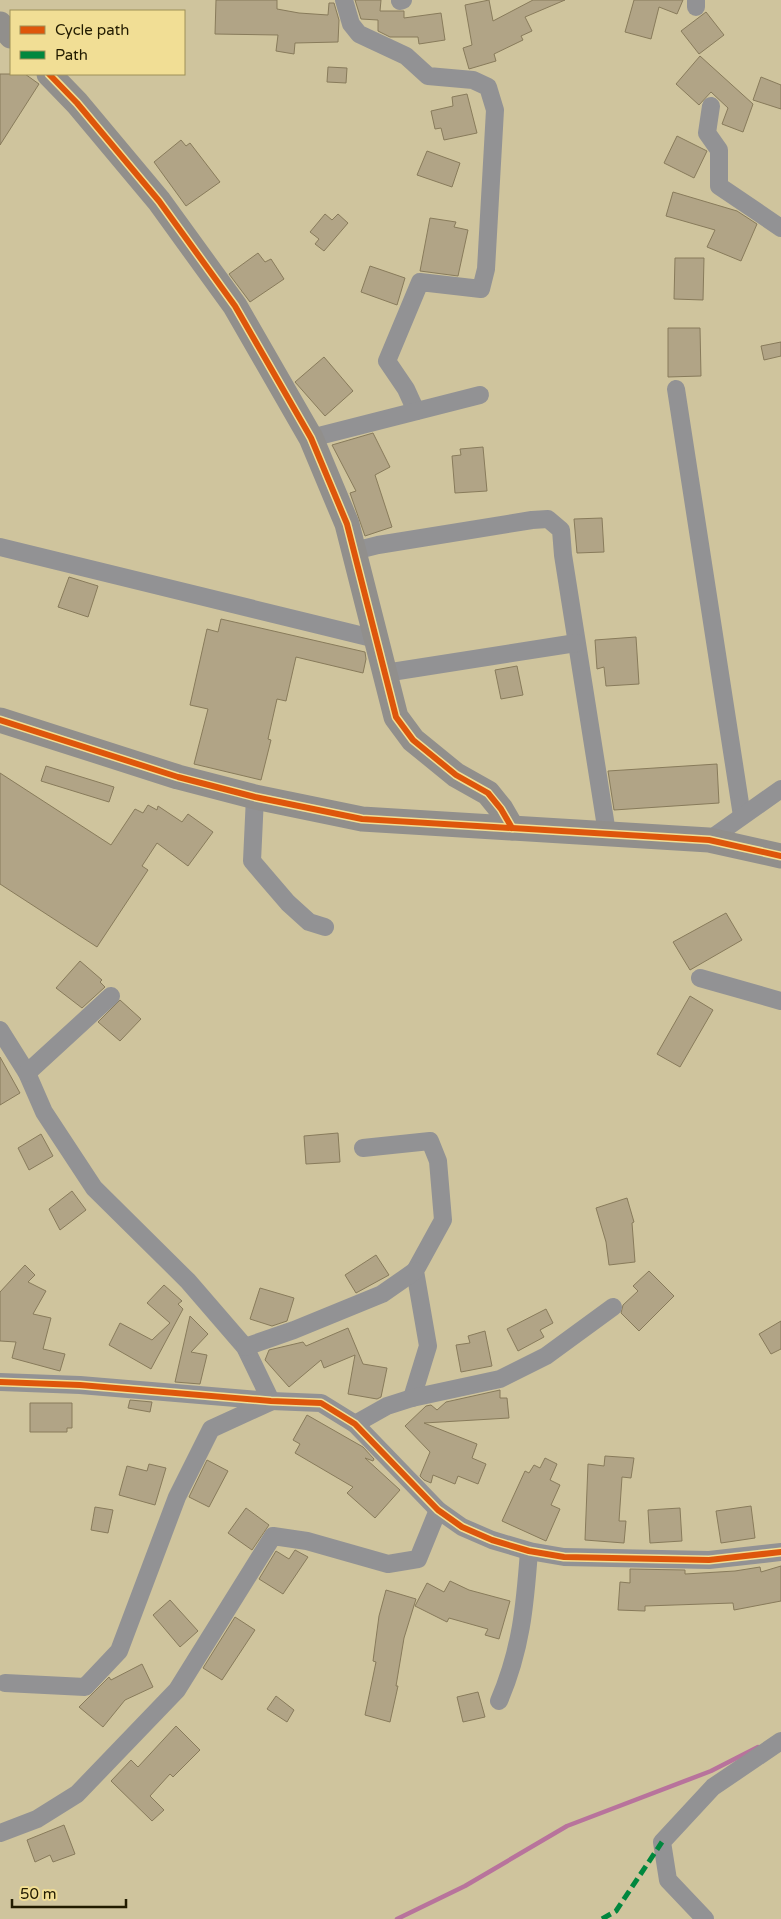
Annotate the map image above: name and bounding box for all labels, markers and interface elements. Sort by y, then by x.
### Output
legend [10,10,185,75]
text: Cycle path [55,21,129,39]
text: Path [55,46,88,64]
scale bar [12,1876,126,1908]
text: 50 m [20,1885,57,1903]

